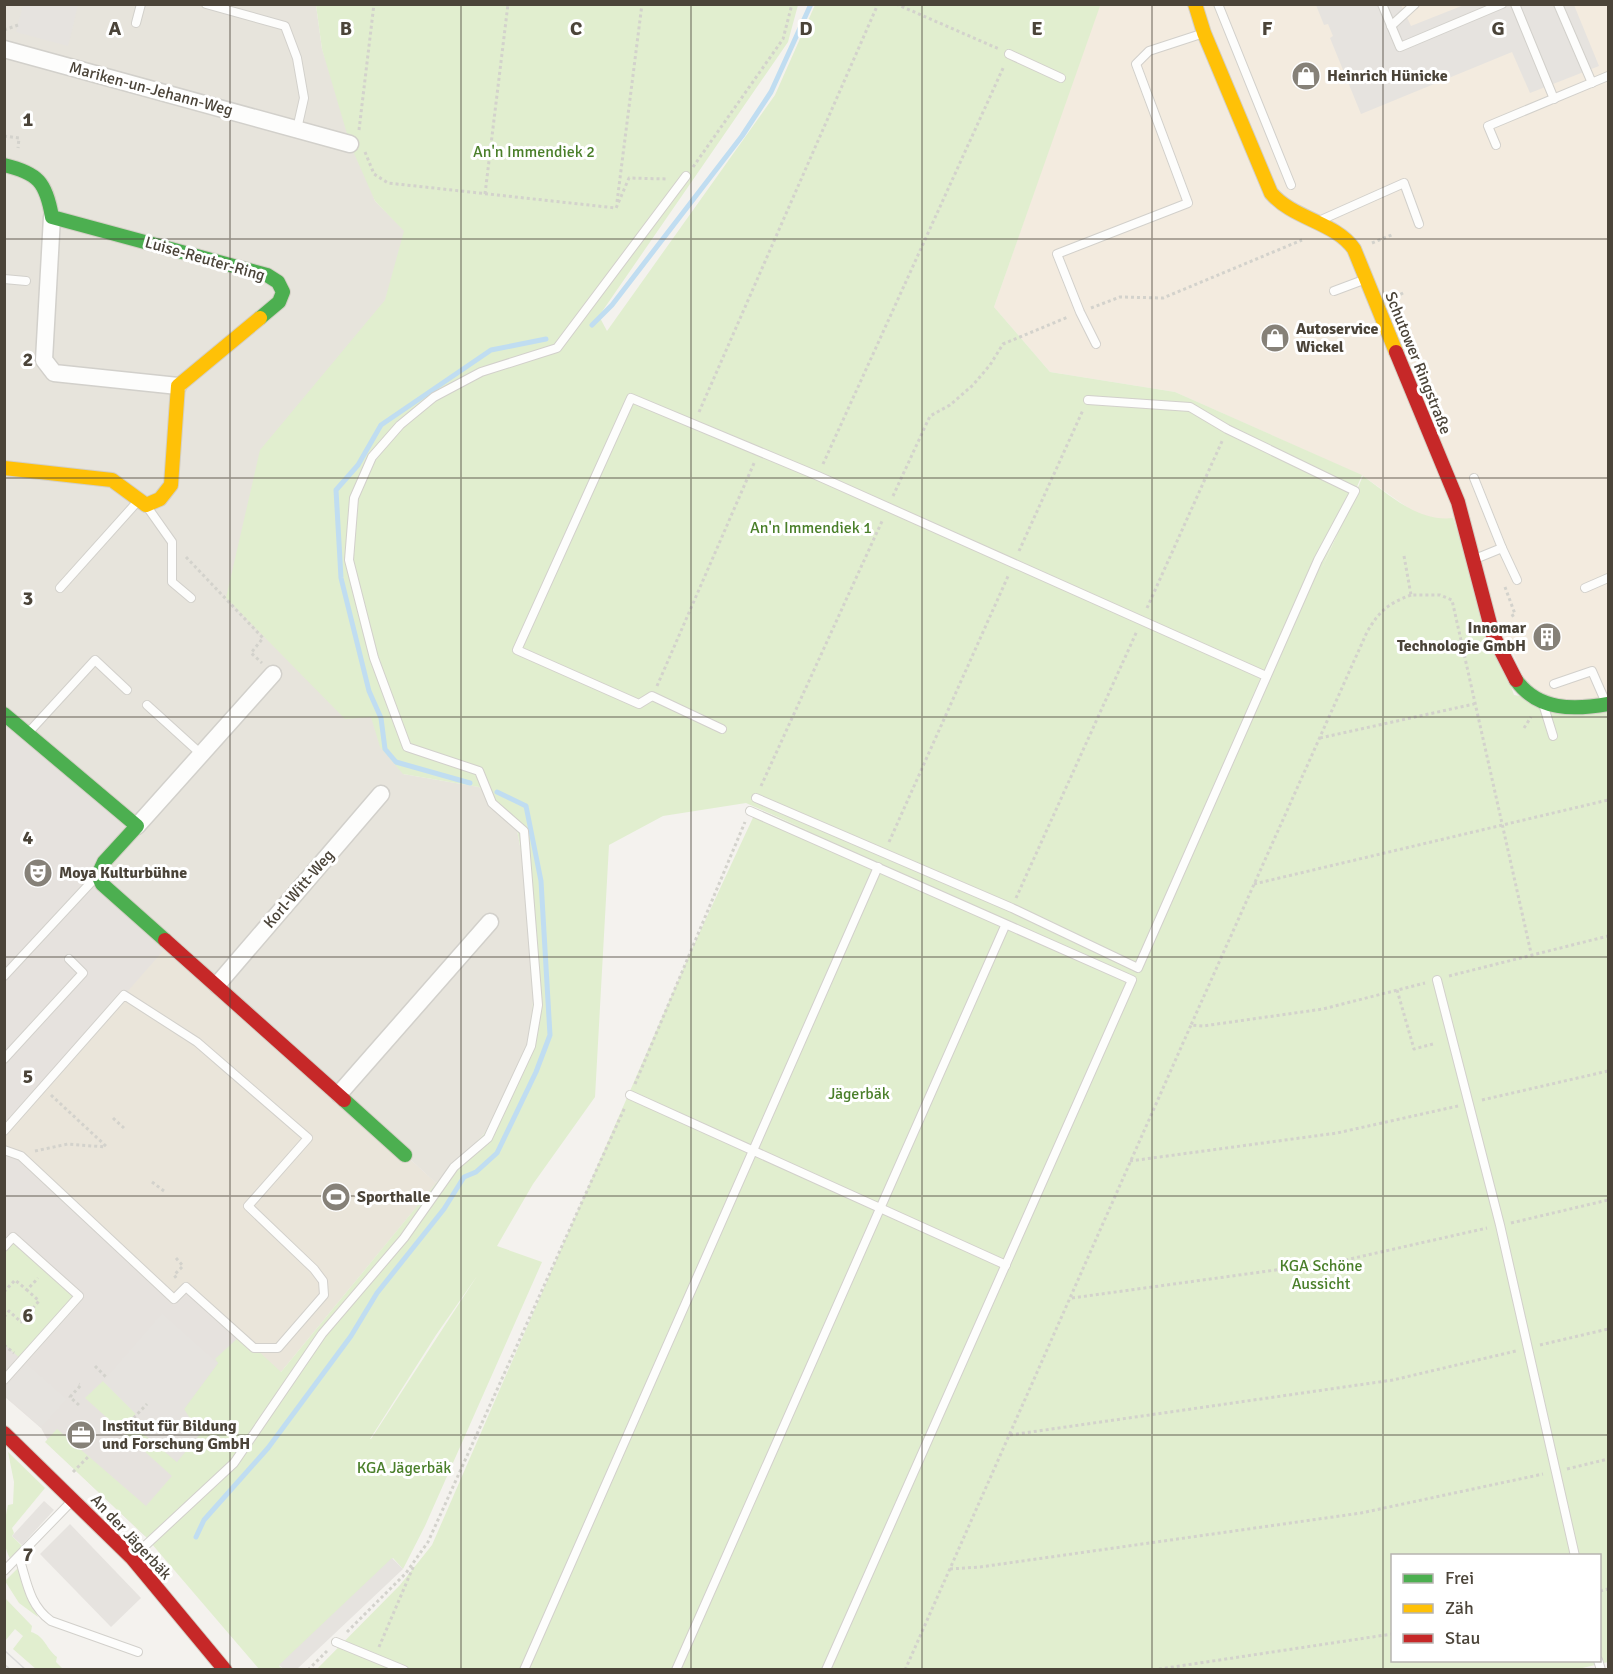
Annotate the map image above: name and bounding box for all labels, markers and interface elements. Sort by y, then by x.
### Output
text: A [109,16,122,41]
text: B [340,16,352,41]
text: C [570,16,582,41]
text: D [799,16,813,41]
text: E [1031,16,1043,41]
text: F [1262,16,1273,41]
text: G [1491,16,1505,41]
street label: Mariken-un-Jehann-Weg [67,57,235,121]
shop icon: Heinrich Hünicke [1290,60,1322,92]
place label: Heinrich Hünicke [1327,66,1448,86]
text: 1 [23,107,34,132]
park label: An'n Immendiek 2 [473,142,595,162]
street label: Luise-Reuter-Ring [143,232,267,286]
street label: Schutower Ringstraße [1380,289,1456,437]
place label: Autoservice Wickel [1296,319,1379,357]
shop icon: Autoservice Wickel [1259,322,1291,354]
text: 2 [23,347,33,372]
park label: An'n Immendiek 1 [750,518,872,538]
text: 3 [23,586,33,611]
place label: Innomar Technologie GmbH [1397,618,1527,656]
building icon: Innomar Technologie GmbH [1531,621,1563,653]
text: 4 [23,825,34,850]
street label: Korl-Witt-Weg [259,846,339,932]
theatre icon: Moya Kulturbühne [22,857,54,889]
place label: Moya Kulturbühne [59,863,187,883]
text: 5 [23,1064,33,1089]
park label: Jägerbäk [828,1084,890,1104]
sports icon: Sporthalle [320,1181,352,1213]
place label: Sporthalle [357,1187,430,1207]
park label: KGA Schöne Aussicht [1279,1256,1363,1294]
text: 6 [23,1303,34,1328]
place label: Institut für Bildung und Forschung GmbH [102,1416,250,1454]
office icon: Institut für Bildung und Forschung GmbH [65,1419,97,1451]
park label: KGA Jägerbäk [357,1458,451,1478]
street label: An der Jägerbäk [86,1490,176,1584]
text: 7 [23,1542,34,1567]
legend [1391,1554,1601,1662]
text: Frei [1445,1567,1474,1589]
text: Zäh [1445,1597,1474,1619]
text: Stau [1445,1627,1480,1649]

